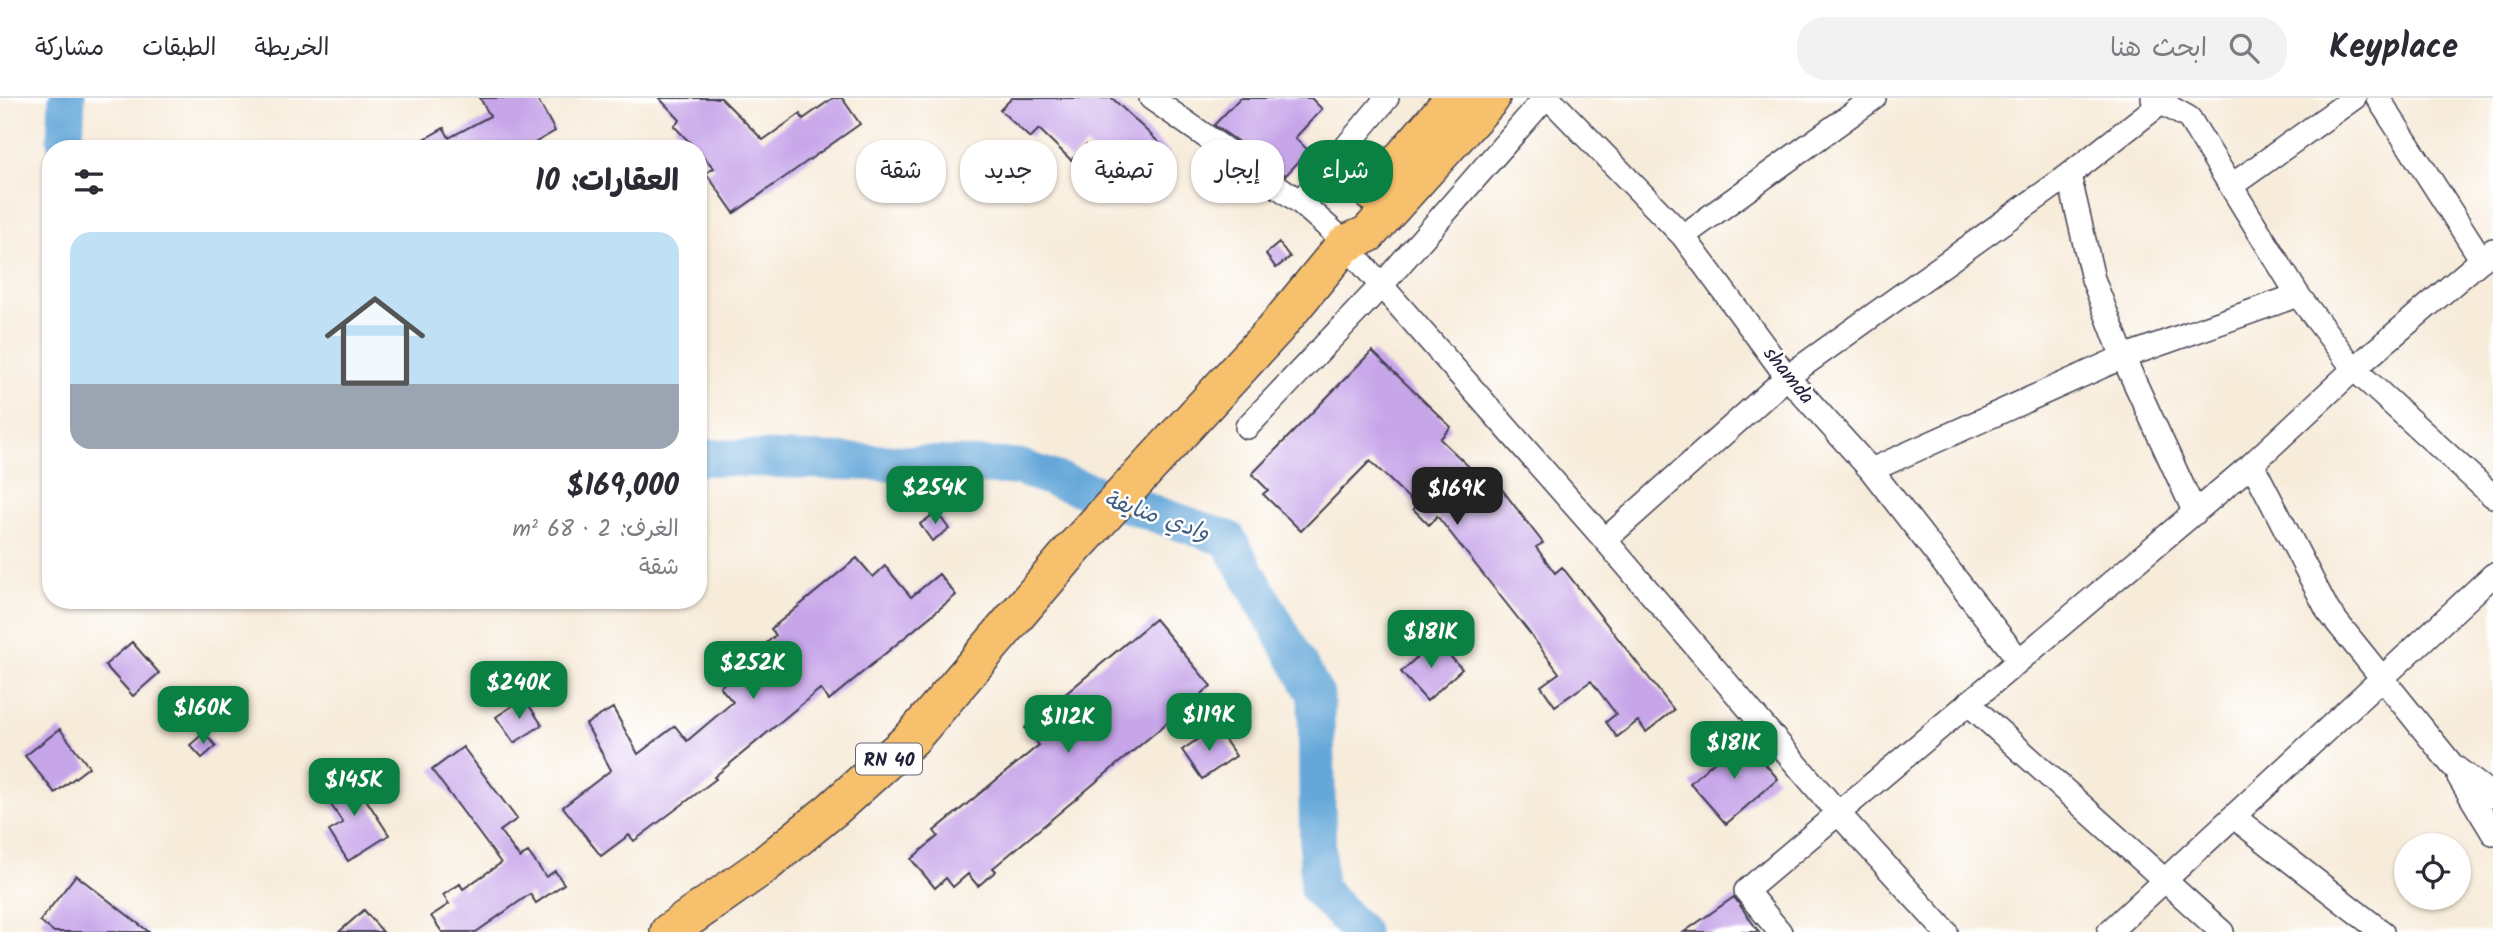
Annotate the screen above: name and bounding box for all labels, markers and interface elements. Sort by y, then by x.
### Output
search box [1797,17,2287,80]
text: Keyplace [2329,22,2458,75]
text: ابحث هنا [2110,28,2207,70]
text: مشاركة [35,29,104,68]
text: الطبقات [142,29,217,68]
text: الخريطة [255,29,329,68]
icon: search [2225,29,2263,67]
chip: شقة [856,140,946,203]
chip: جديد [960,140,1057,203]
chip: تصفية [1071,140,1177,203]
chip: إيجار [1191,140,1284,203]
chip: شراء [1298,140,1393,203]
text: العقارات: 10 [535,158,679,206]
icon: filters [70,163,108,201]
icon: home [312,278,438,404]
street label: shamda [1754,339,1822,412]
text: $169,000 [567,463,679,511]
pin: $254K [886,466,984,526]
pin: $169K [1408,468,1506,527]
text: $254K [902,471,968,507]
text: $169K [1428,472,1486,508]
water label: وادي منايفة [1099,482,1214,552]
text: الغرف: 2 · 68 m² [513,512,679,548]
text: شقة [639,550,679,586]
pin: $181K [1382,610,1480,670]
text: $181K [1404,615,1458,651]
pin: $252K [704,642,802,701]
text: $252K [720,646,786,682]
pin: $240K [470,662,568,721]
text: $240K [486,666,552,702]
pin: $160K [154,686,252,746]
text: $160K [174,691,232,727]
pin: $119K [1160,694,1258,753]
pin: $112K [1019,696,1117,755]
text: $119K [1183,698,1236,734]
text: $112K [1041,700,1095,736]
pin: $181K [1685,722,1783,781]
text: $181K [1707,726,1761,762]
road number: RN 40 [856,744,922,774]
pin: $145K [305,758,403,818]
text: $145K [325,763,383,799]
map controls [2394,833,2471,910]
button: locate [2394,833,2471,910]

